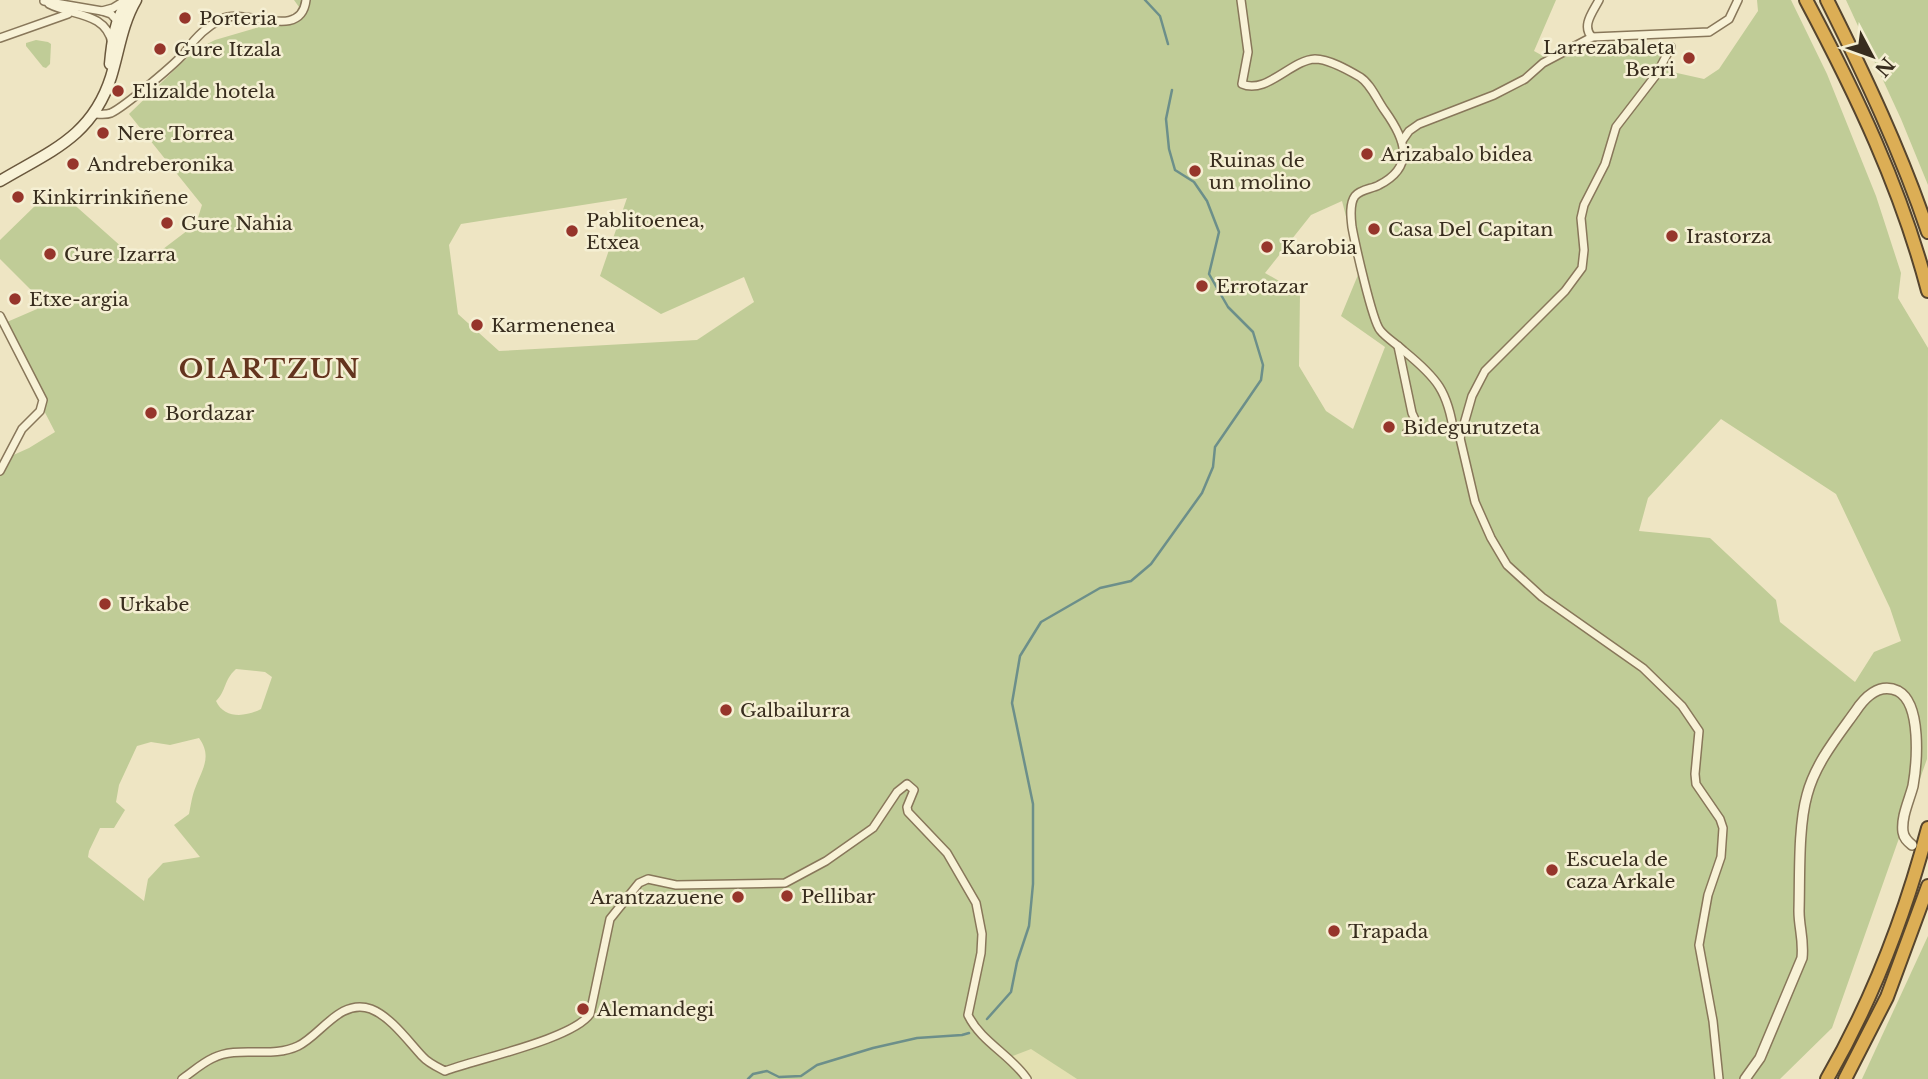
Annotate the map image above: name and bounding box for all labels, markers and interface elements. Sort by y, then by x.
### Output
place label: Porteria [199,7,278,30]
marker: Porteria [177,10,193,26]
north arrow [1837,21,1907,91]
place label: Larrezabaleta Berri [1543,36,1676,81]
place label: Gure Itzala [174,38,281,61]
marker: Gure Itzala [152,41,168,57]
marker: Larrezabaleta Berri [1681,50,1697,66]
text: N [1870,53,1899,81]
place label: Elizalde hotela [132,80,276,103]
marker: Elizalde hotela [110,83,126,99]
place label: Nere Torrea [117,122,234,145]
marker: Nere Torrea [95,125,111,141]
place label: Arizabalo bidea [1380,143,1533,166]
marker: Arizabalo bidea [1359,146,1375,162]
place label: Ruinas de un molino [1209,149,1311,194]
place label: Andreberonika [86,153,234,176]
marker: Andreberonika [65,156,81,172]
marker: Ruinas de un molino [1187,163,1203,179]
place label: Kinkirrinkiñene [32,186,188,209]
marker: Kinkirrinkiñene [10,189,26,205]
place label: Pablitoenea, Etxea [586,209,705,254]
place label: Gure Nahia [181,212,293,235]
marker: Gure Nahia [159,215,175,231]
place label: Casa Del Capitan [1388,218,1553,241]
marker: Casa Del Capitan [1366,221,1382,237]
marker: Pablitoenea, Etxea [564,223,580,239]
place label: Irastorza [1686,225,1772,248]
marker: Irastorza [1664,228,1680,244]
place label: Karobia [1281,236,1358,259]
marker: Karobia [1259,239,1275,255]
place label: Gure Izarra [64,243,177,266]
marker: Gure Izarra [42,246,58,262]
place label: Errotazar [1216,275,1308,298]
marker: Errotazar [1194,278,1210,294]
place label: Etxe-argia [29,288,129,311]
marker: Etxe-argia [7,291,23,307]
place label: Karmenenea [491,314,616,337]
marker: Karmenenea [469,317,485,333]
district label: OIARTZUN [179,353,361,385]
place label: Bordazar [165,402,254,425]
marker: Bordazar [143,405,159,421]
place label: Bidegurutzeta [1403,416,1541,439]
marker: Bidegurutzeta [1381,419,1397,435]
place label: Urkabe [119,593,189,616]
marker: Urkabe [97,596,113,612]
place label: Galbailurra [740,699,851,722]
marker: Galbailurra [718,702,734,718]
place label: Escuela de caza Arkale [1566,848,1675,893]
marker: Escuela de caza Arkale [1544,862,1560,878]
place label: Pellibar [801,885,875,908]
place label: Arantzazuene [589,886,724,909]
marker: Pellibar [779,888,795,904]
marker: Arantzazuene [730,889,746,905]
place label: Trapada [1348,920,1429,943]
marker: Trapada [1326,923,1342,939]
place label: Alemandegi [596,998,715,1021]
marker: Alemandegi [575,1001,591,1017]

